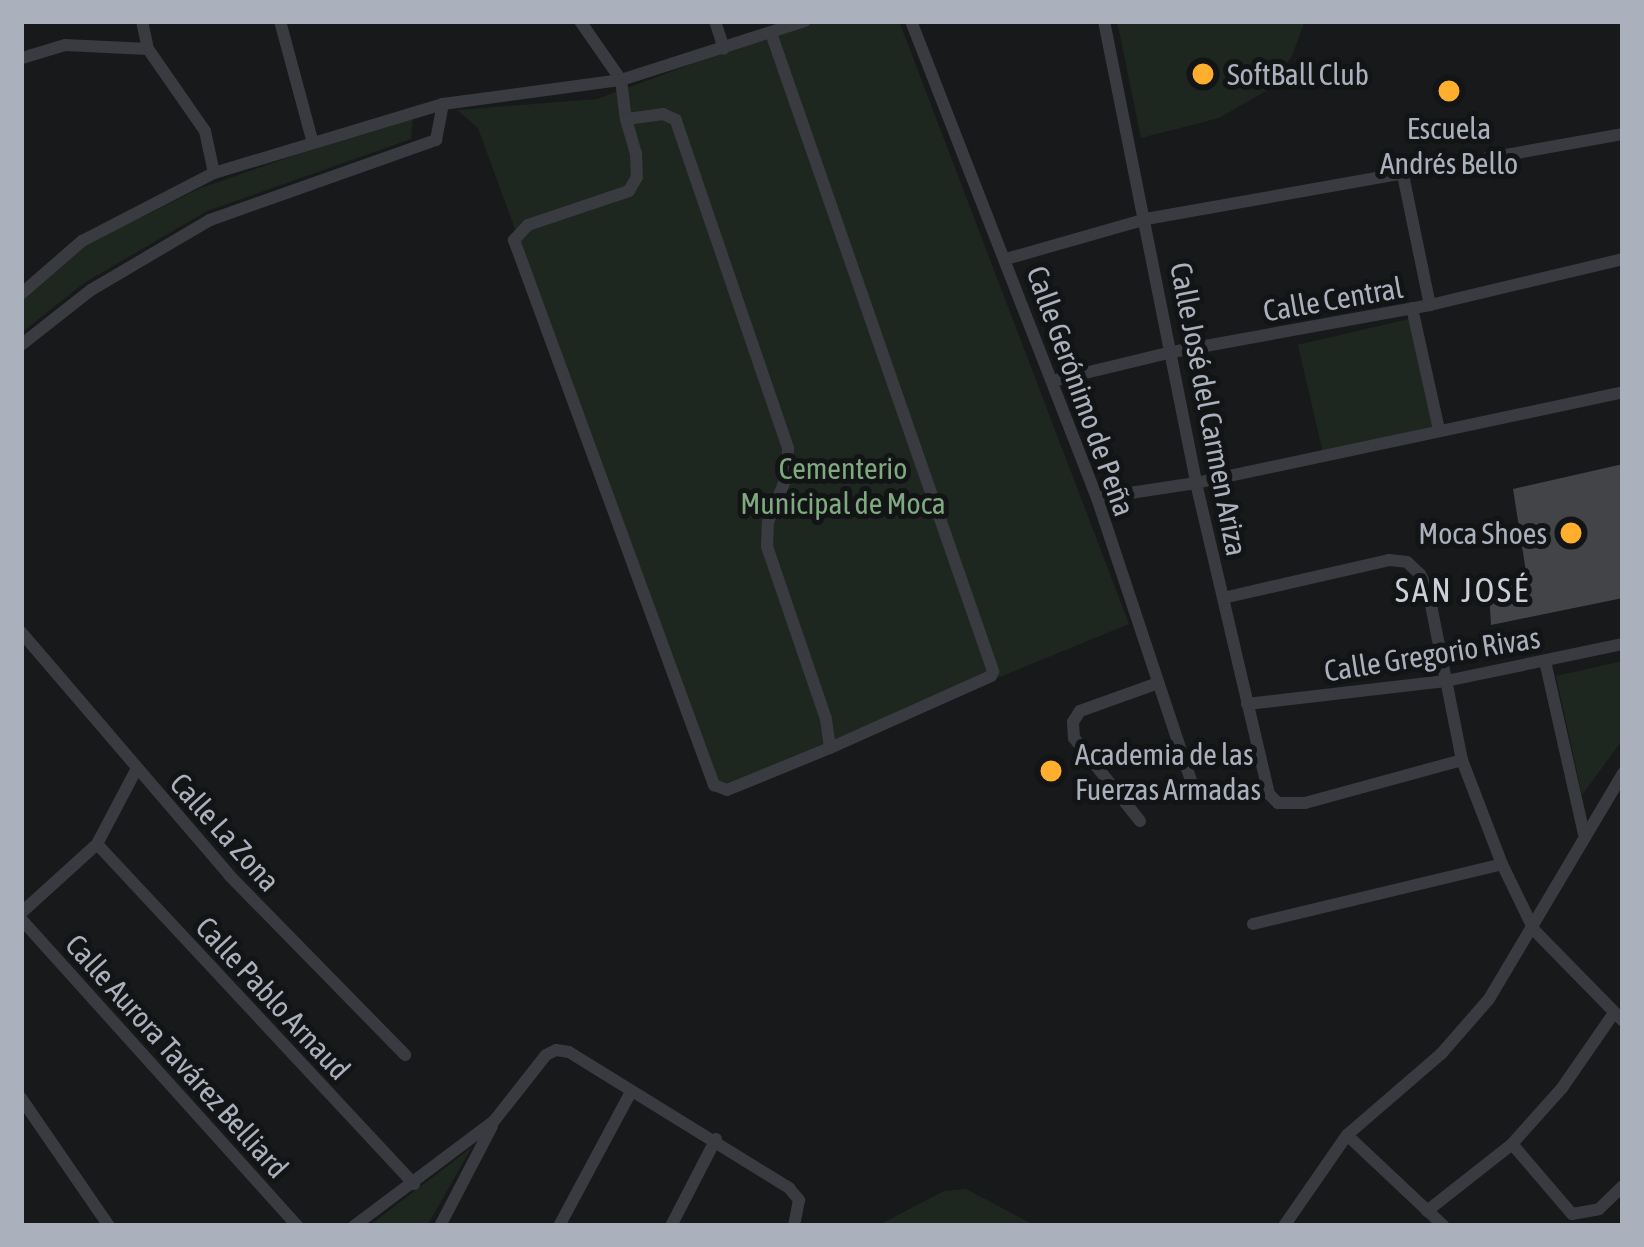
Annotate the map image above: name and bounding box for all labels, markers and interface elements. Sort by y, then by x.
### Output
place label: SoftBall Club [1227,56,1369,92]
marker: SoftBall Club [1190,61,1216,87]
marker: Escuela Andrés Bello [1436,78,1462,104]
place label: Escuela Andrés Bello [1380,110,1518,180]
street label: Calle José del Carmen Ariza [1163,259,1255,559]
street label: Calle Gerónimo de Peña [1019,261,1143,521]
street label: Calle Central [1260,269,1406,329]
park label: Cementerio Municipal de Moca [740,450,946,520]
place label: Moca Shoes [1418,515,1547,551]
marker: Moca Shoes [1558,520,1584,546]
district label: SAN JOSÉ [1395,571,1531,611]
street label: Calle Gregorio Rivas [1322,619,1542,689]
place label: Academia de las Fuerzas Armadas [1075,736,1261,807]
marker: Academia de las Fuerzas Armadas [1038,758,1064,784]
street label: Calle La Zona [163,766,287,898]
street label: Calle Pablo Arnaud [188,909,358,1087]
street label: Calle Aurora Tavárez Belliard [58,927,296,1185]

